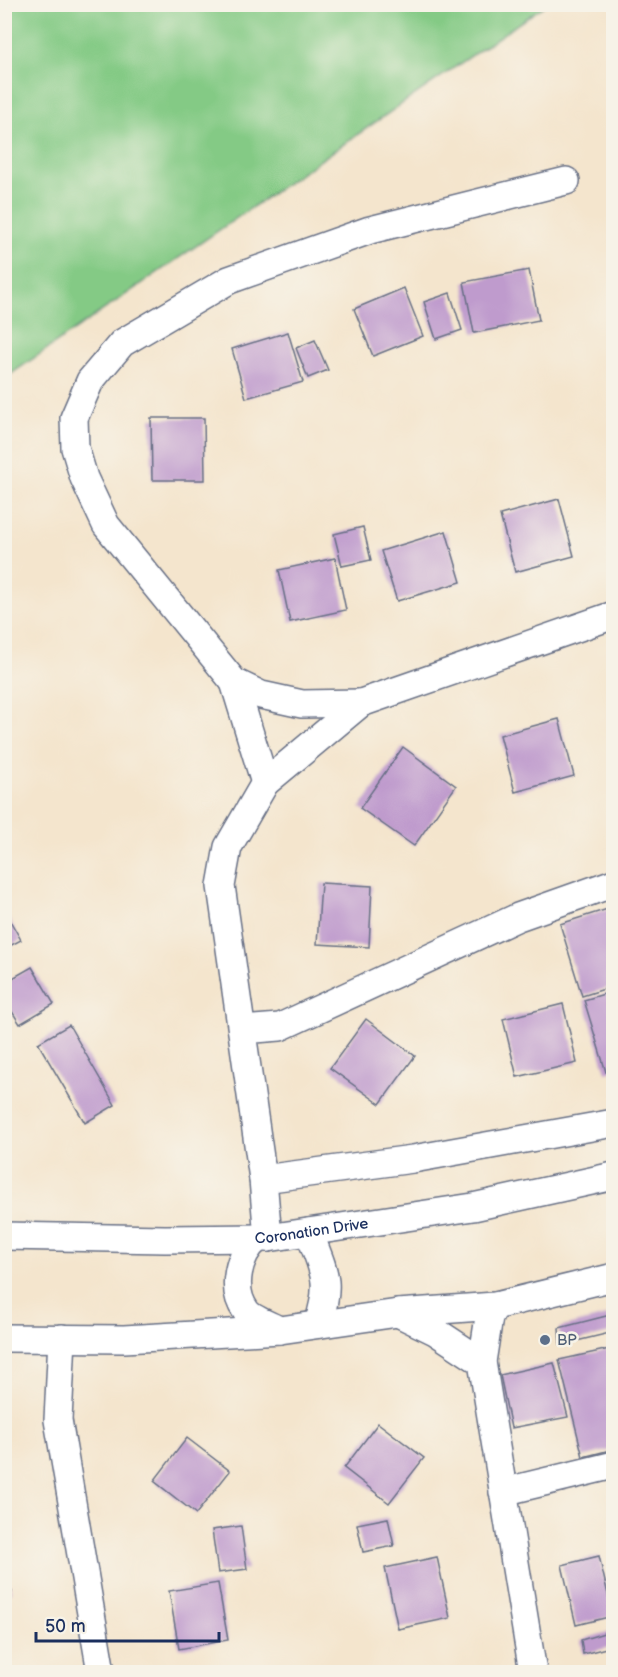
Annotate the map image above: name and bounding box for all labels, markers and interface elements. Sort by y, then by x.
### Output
street label: Coronation Drive [255,1214,370,1248]
place label: BP [557,1331,577,1350]
marker: BP [538,1333,552,1347]
scale bar [36,1605,219,1643]
text: 50 m [45,1616,86,1637]

